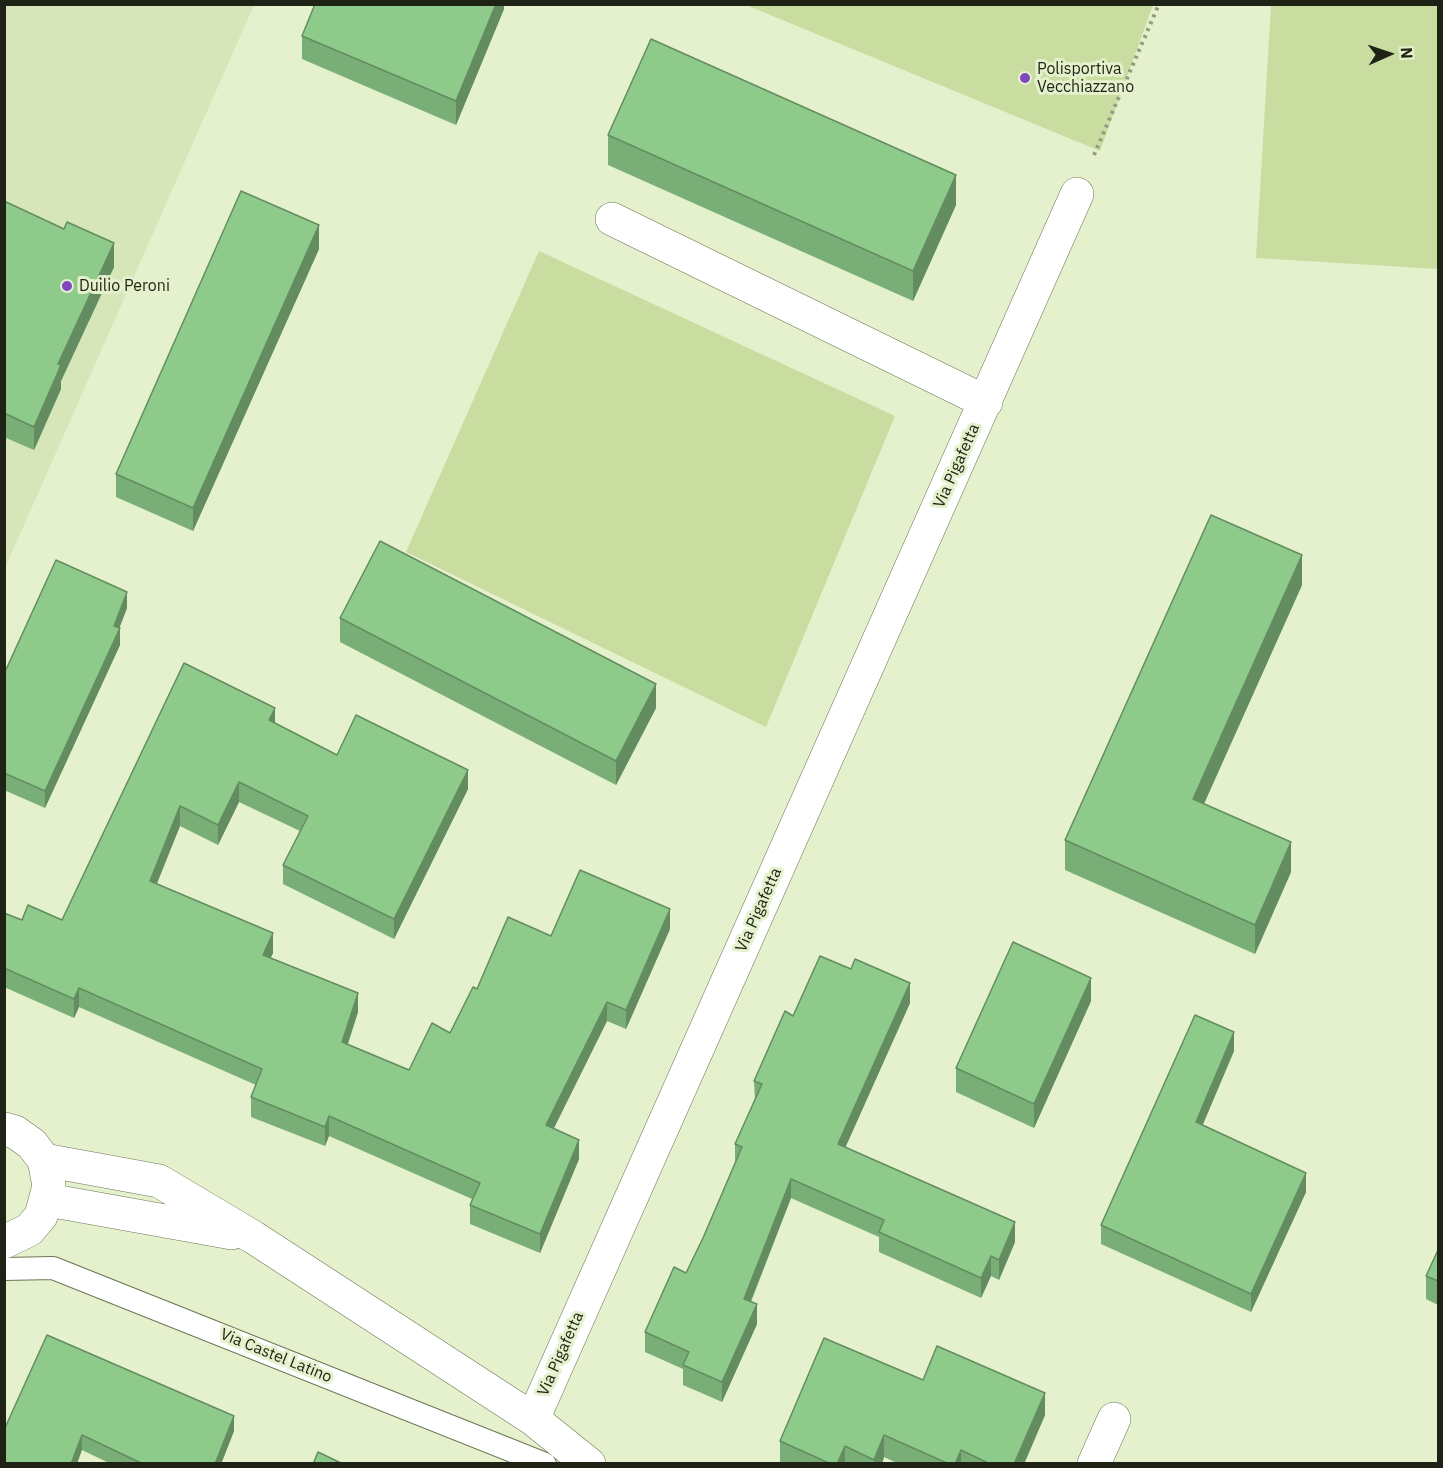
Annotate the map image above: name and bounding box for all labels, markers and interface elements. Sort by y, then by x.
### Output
north arrow [1359,24,1419,84]
text: N [1397,47,1417,59]
place label: Polisportiva Vecchiazzano [1037,59,1134,97]
marker: Polisportiva Vecchiazzano [1018,71,1032,85]
place label: Duilio Peroni [79,276,170,296]
marker: Duilio Peroni [60,279,74,293]
street label: Via Pigafetta [930,421,984,511]
street label: Via Pigafetta [732,865,786,955]
street label: Via Pigafetta [534,1309,588,1399]
street label: Via Castel Latino [217,1325,335,1387]

